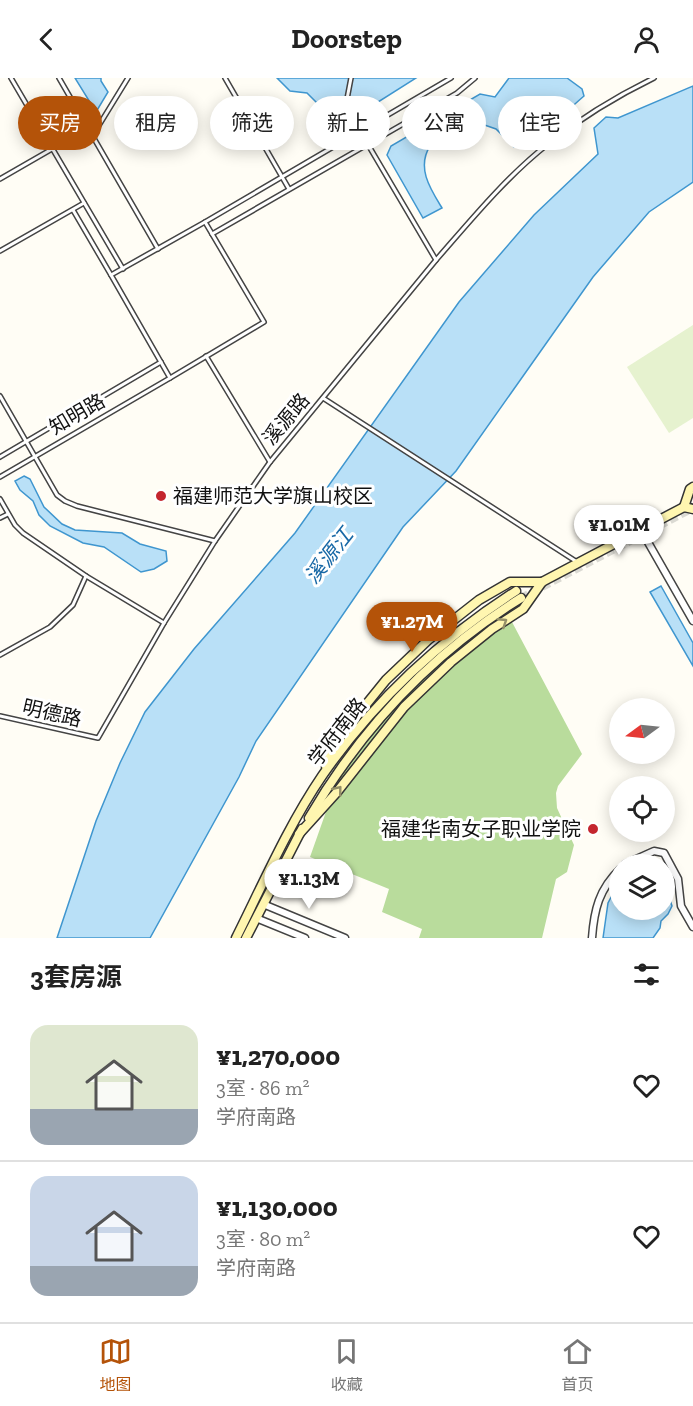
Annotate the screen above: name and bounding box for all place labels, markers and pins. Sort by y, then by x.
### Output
place label: 福建师范大学旗山校区 [173,484,373,508]
marker: 福建师范大学旗山校区 [154,489,168,503]
pin: ¥1.01M [570,505,668,556]
pin: ¥1.27M [363,602,461,653]
place label: 福建华南女子职业学院 [381,817,581,841]
marker: 福建华南女子职业学院 [586,822,600,836]
pin: ¥1.13M [260,859,358,910]

